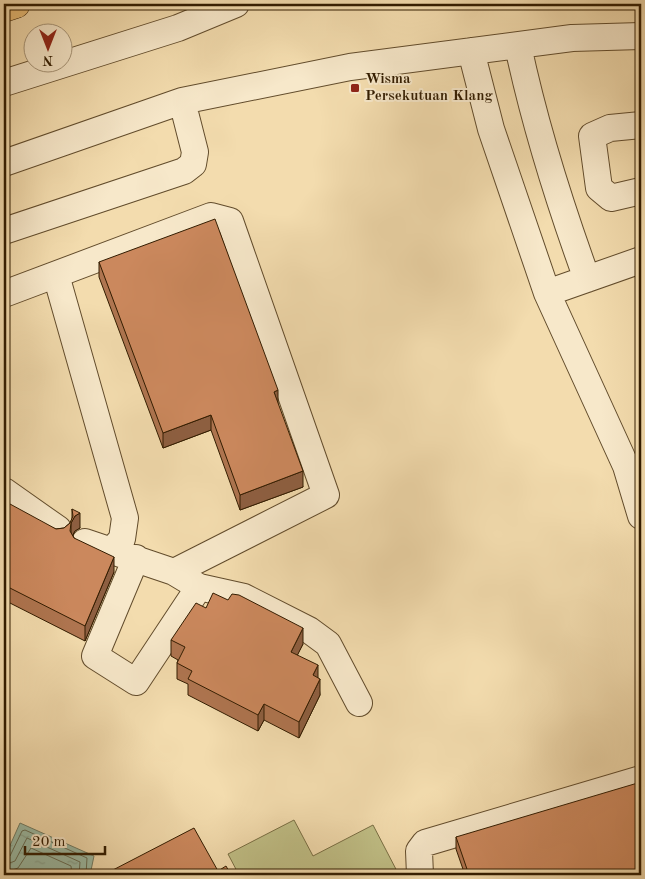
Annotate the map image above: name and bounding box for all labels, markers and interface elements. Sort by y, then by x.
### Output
north arrow [22,22,72,72]
text: N [42,53,53,67]
place label: Wisma Persekutuan Klang [365,72,494,104]
marker: Wisma Persekutuan Klang [349,82,361,94]
scale bar [25,824,105,856]
text: 20 m [32,835,66,850]

